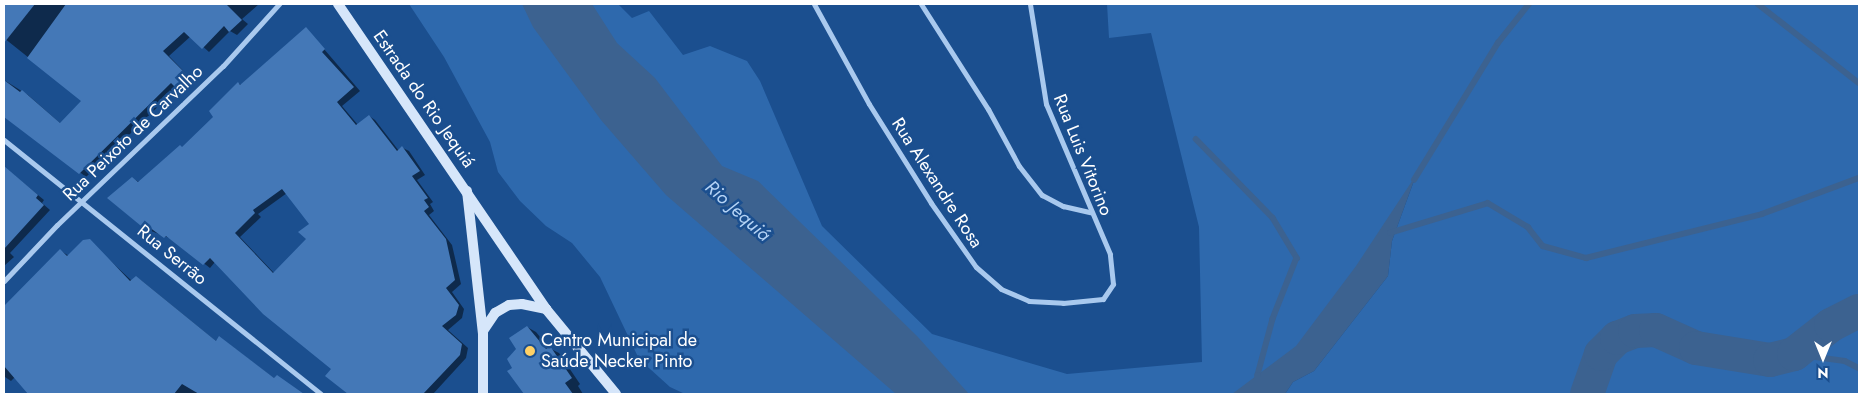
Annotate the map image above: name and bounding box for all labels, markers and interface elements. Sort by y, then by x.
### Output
street label: Estrada do Rio Jequiá [368,26,480,172]
street label: Rua Peixoto de Carvalho [59,61,207,205]
street label: Rua Luis Vitorino [1049,91,1117,219]
street label: Rua Alexandre Rosa [887,114,987,252]
water label: Rio Jequiá [701,176,775,246]
street label: Rua Serrão [133,220,211,290]
place label: Centro Municipal de Saúde Necker Pinto [541,330,697,372]
north arrow [1798,333,1848,383]
marker: Centro Municipal de Saúde Necker Pinto [523,344,537,358]
text: N [1817,363,1829,383]

